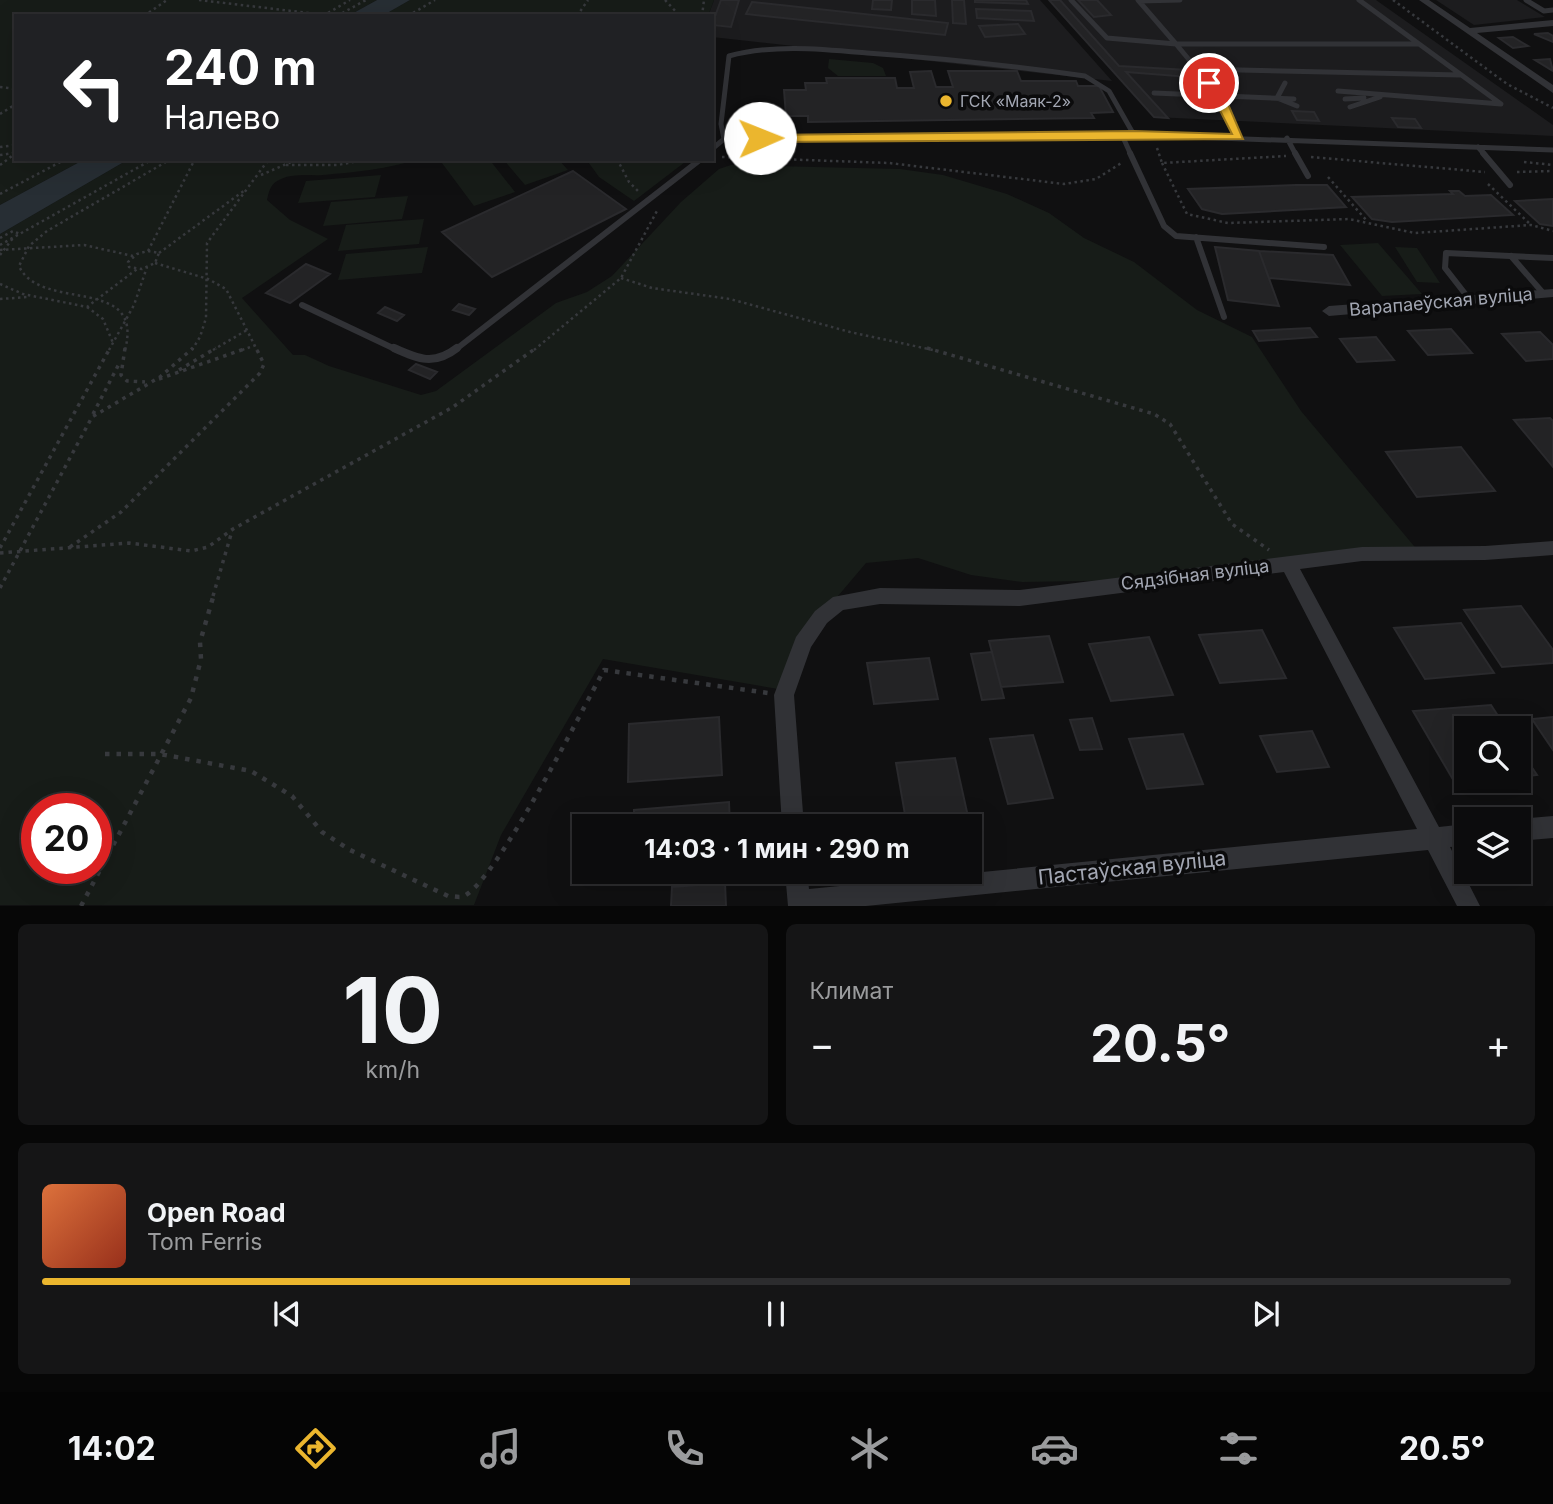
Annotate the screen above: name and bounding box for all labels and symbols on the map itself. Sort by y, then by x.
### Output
pin [1179,53,1239,113]
place label: ГСК «Маяк-2» [960,91,1071,111]
marker: ГСК «Маяк-2» [938,93,954,109]
position arrow [723,101,797,175]
street label: Варапаеўская вуліца [1348,283,1534,320]
street label: Сядзібная вуліца [1120,555,1270,594]
speed limit sign: 20 [21,793,112,884]
street label: Пастаўская вуліца [1037,845,1227,890]

